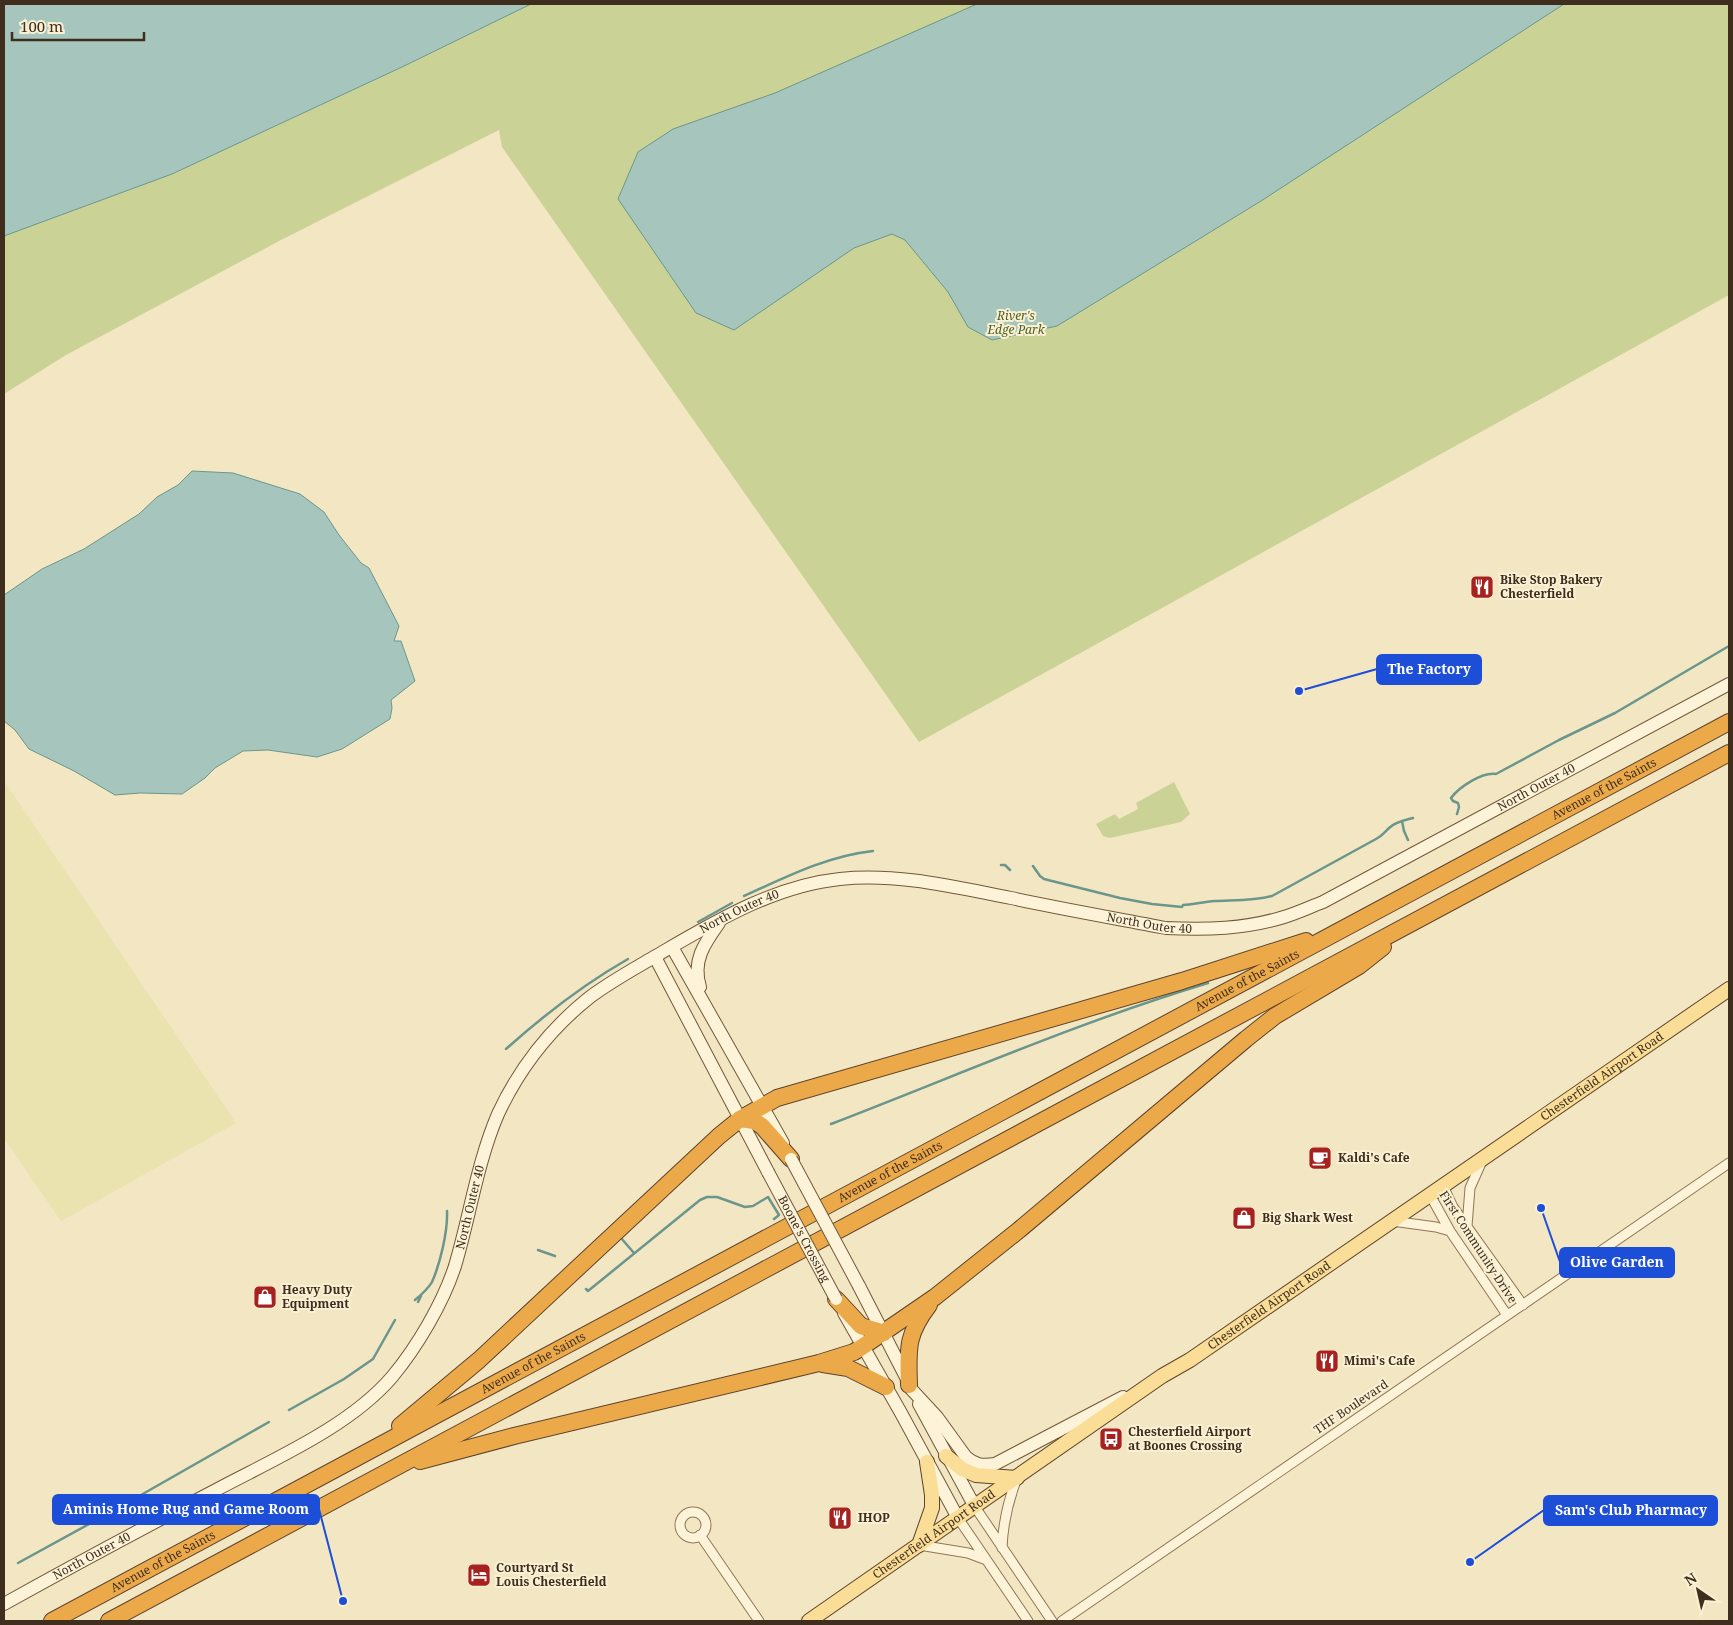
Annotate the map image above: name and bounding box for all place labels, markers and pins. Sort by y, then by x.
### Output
place label: Bike Stop Bakery Chesterfield [1500,571,1603,602]
restaurant icon: Bike Stop Bakery Chesterfield [1469,574,1495,600]
callout: The Factory [1377,655,1481,684]
cafe icon: Kaldi's Cafe [1307,1145,1333,1171]
place label: Kaldi's Cafe [1338,1149,1410,1166]
shop icon: Big Shark West [1231,1205,1257,1231]
place label: Big Shark West [1262,1209,1353,1226]
callout: Olive Garden [1560,1248,1674,1277]
place label: Heavy Duty Equipment [282,1281,352,1312]
shop icon: Heavy Duty Equipment [252,1284,278,1310]
restaurant icon: Mimi's Cafe [1314,1348,1340,1374]
place label: Mimi's Cafe [1344,1352,1415,1369]
place label: Chesterfield Airport at Boones Crossing [1128,1423,1251,1454]
bus stop icon: Chesterfield Airport at Boones Crossing [1098,1426,1124,1452]
callout: Aminis Home Rug and Game Room [53,1495,319,1524]
callout: Sam's Club Pharmacy [1544,1496,1717,1525]
restaurant icon: IHOP [827,1505,853,1531]
place label: IHOP [858,1509,890,1526]
place label: Courtyard St Louis Chesterfield [496,1559,607,1590]
hotel icon: Courtyard St Louis Chesterfield [466,1562,492,1588]

